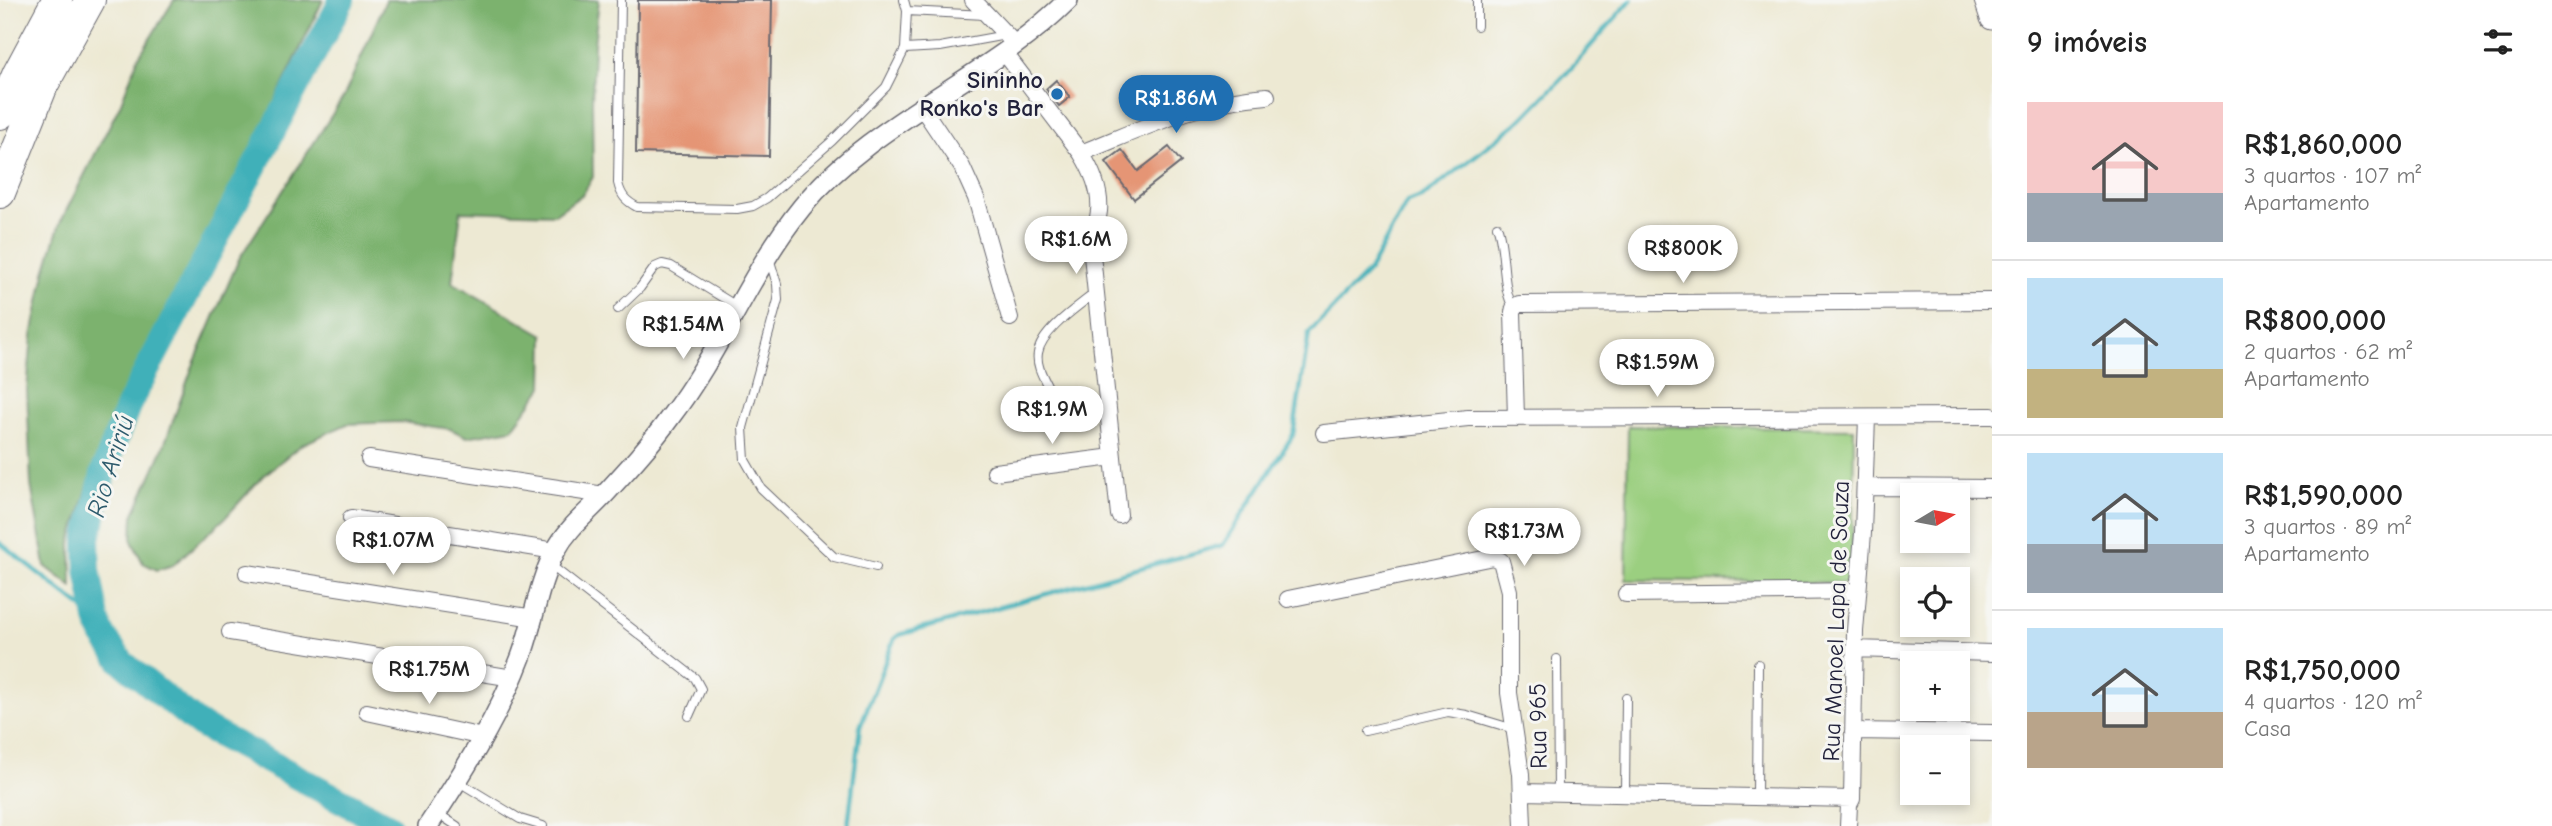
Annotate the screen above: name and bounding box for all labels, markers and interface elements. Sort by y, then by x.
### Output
icon: filters [2479,23,2517,61]
text: 9 imóveis [2027,25,2147,60]
place label: Sininho Ronko's Bar [920,66,1043,122]
pin: R$1.86M [1111,76,1241,135]
text: R$1.86M [1135,84,1217,111]
marker: Sininho Ronko's Bar [1049,86,1065,102]
text: R$1,860,000 [2244,127,2403,162]
icon: home [2083,130,2167,214]
text: 3 quartos · 107 m² [2244,162,2421,189]
text: Apartamento [2244,189,2370,216]
pin: R$1.6M [1019,216,1133,276]
text: R$1.6M [1040,225,1112,252]
pin: R$800K [1626,226,1740,285]
text: R$800K [1644,234,1722,261]
pin: R$1.54M [618,302,748,361]
text: R$800,000 [2244,303,2386,338]
icon: home [2083,306,2167,390]
text: R$1.54M [642,310,724,337]
text: 2 quartos · 62 m² [2244,338,2412,365]
pin: R$1.59M [1592,340,1722,399]
text: R$1.59M [1615,348,1699,375]
text: Apartamento [2244,365,2370,392]
pin: R$1.9M [995,386,1109,446]
text: R$1.9M [1016,395,1088,422]
water label: Rio Aririú [81,412,141,521]
text: R$1,590,000 [2244,478,2403,513]
street label: Rua Manoel Lapa de Souza [1817,480,1855,762]
icon: home [2083,481,2167,565]
north arrow [1900,483,1970,553]
map controls [1900,483,1970,805]
pin: R$1.73M [1459,508,1589,568]
text: 3 quartos · 89 m² [2244,513,2411,540]
text: R$1.73M [1484,517,1564,544]
pin: R$1.07M [328,518,458,577]
text: R$1.07M [352,526,434,553]
text: Apartamento [2244,540,2370,567]
button: locate [1900,567,1970,637]
pin: R$1.75M [364,646,494,706]
button: + [1900,651,1970,721]
text: R$1,750,000 [2244,653,2401,688]
text: R$1.75M [388,655,470,682]
icon: home [2083,656,2167,740]
street label: Rua 965 [1523,683,1553,769]
text: 4 quartos · 120 m² [2244,688,2422,715]
text: Casa [2244,715,2291,742]
button: − [1900,735,1970,805]

